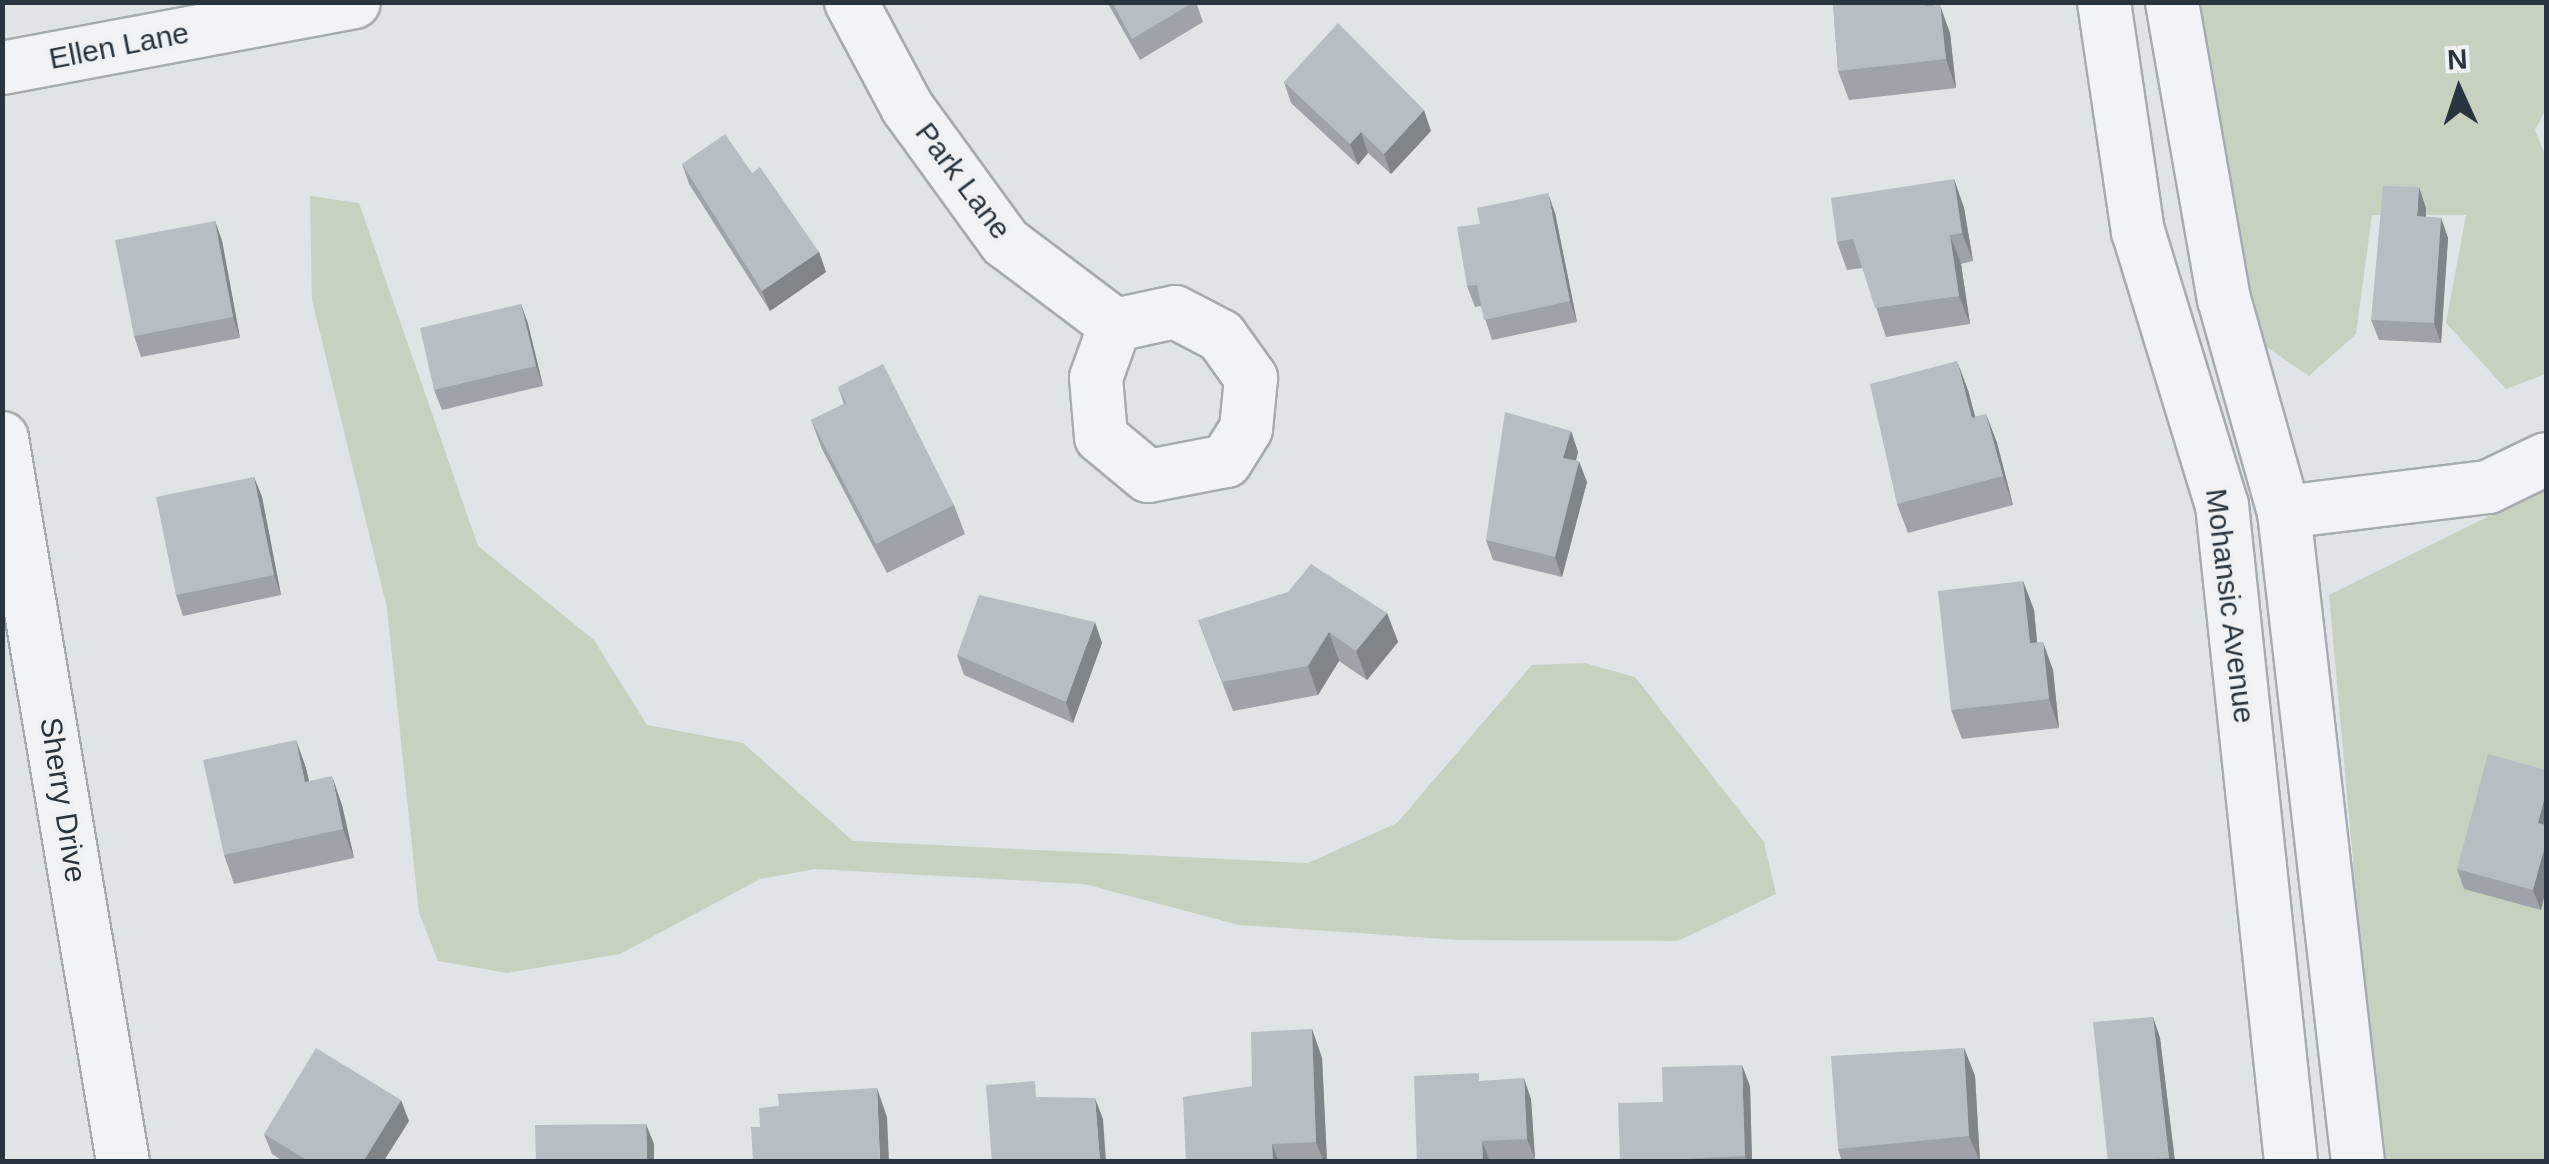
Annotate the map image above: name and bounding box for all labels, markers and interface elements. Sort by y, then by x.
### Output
street label: Ellen Lane [46,15,192,77]
north arrow [2409,40,2509,140]
text: N [2446,44,2468,76]
street label: Park Lane [907,116,1019,246]
street label: Mohansic Avenue [2198,486,2262,726]
street label: Sherry Drive [32,715,94,885]

